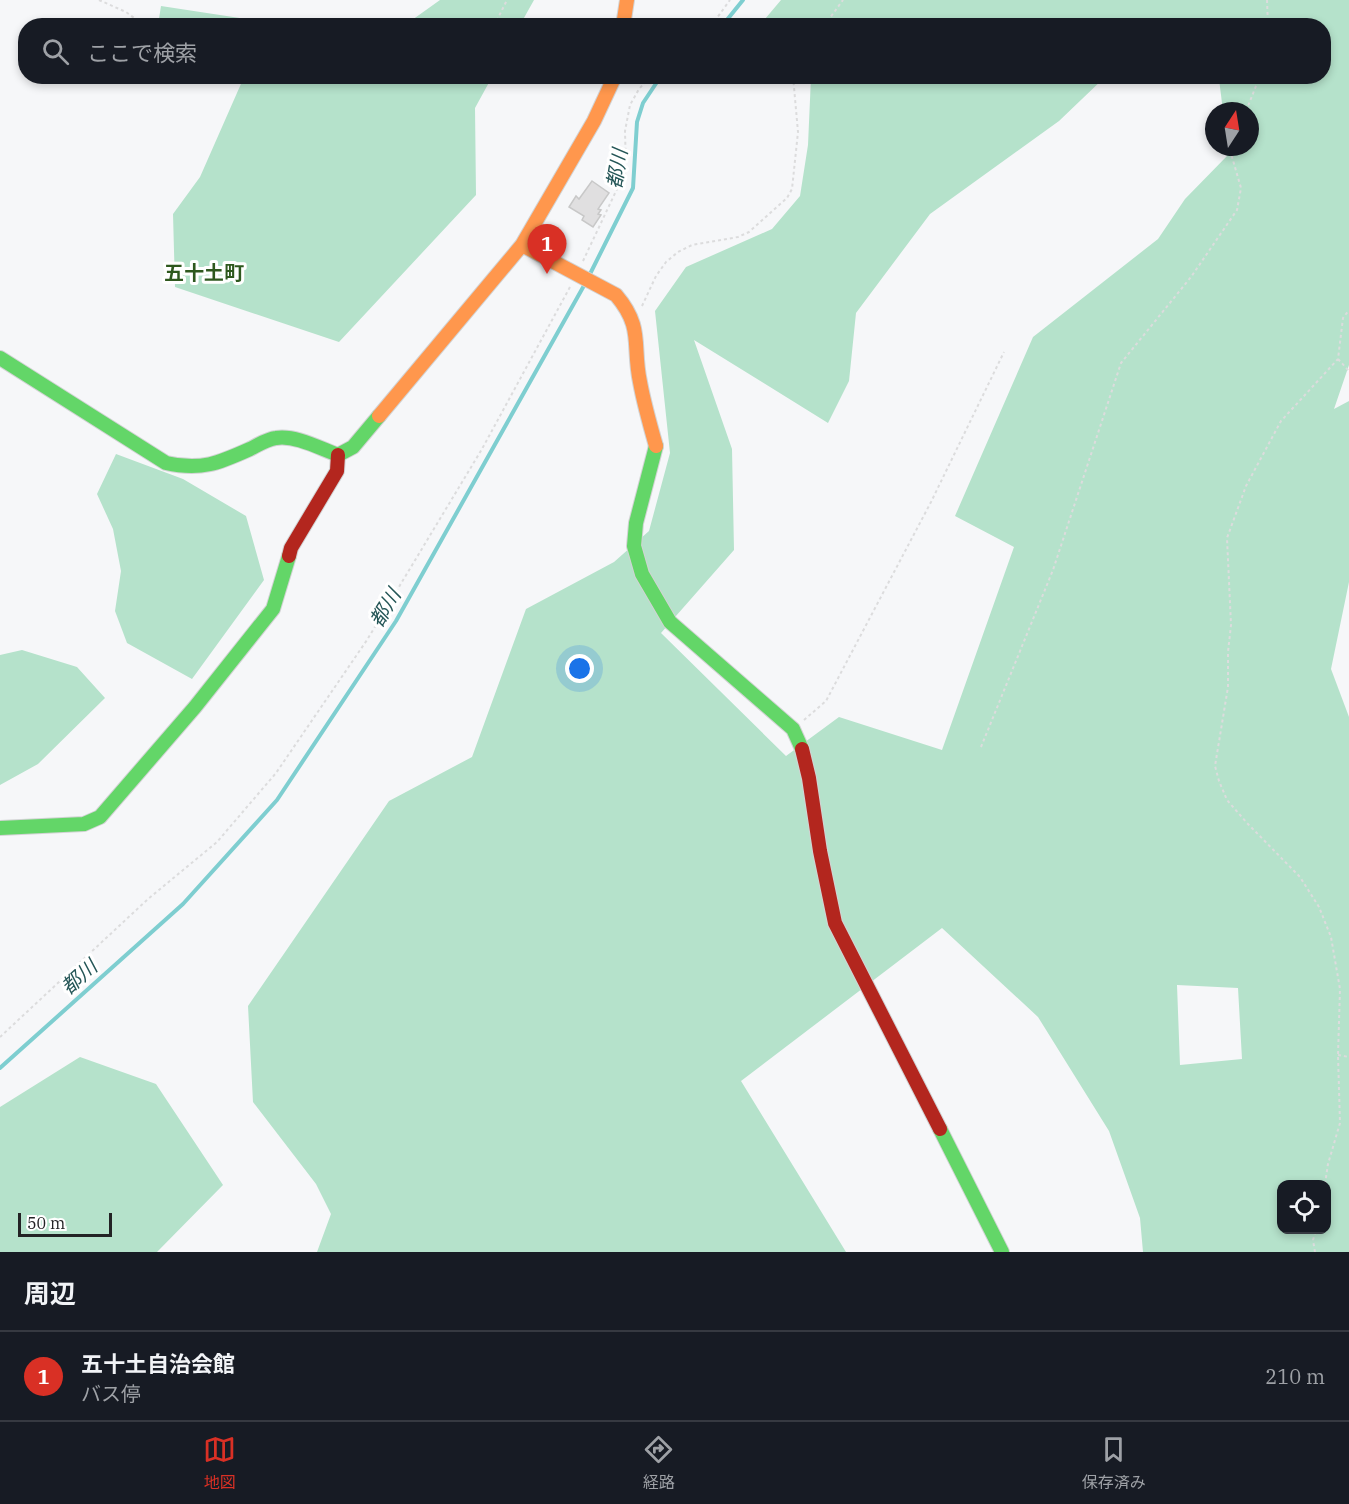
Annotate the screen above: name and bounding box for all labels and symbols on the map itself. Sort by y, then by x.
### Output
north arrow [1205,102,1259,156]
water label: 都川 [600,145,633,191]
pin: 1 [528,224,566,274]
district label: 五十土町 [164,259,244,286]
water label: 都川 [363,582,407,632]
your location [565,654,594,683]
water label: 都川 [55,952,104,1000]
scale bar [18,1210,112,1238]

